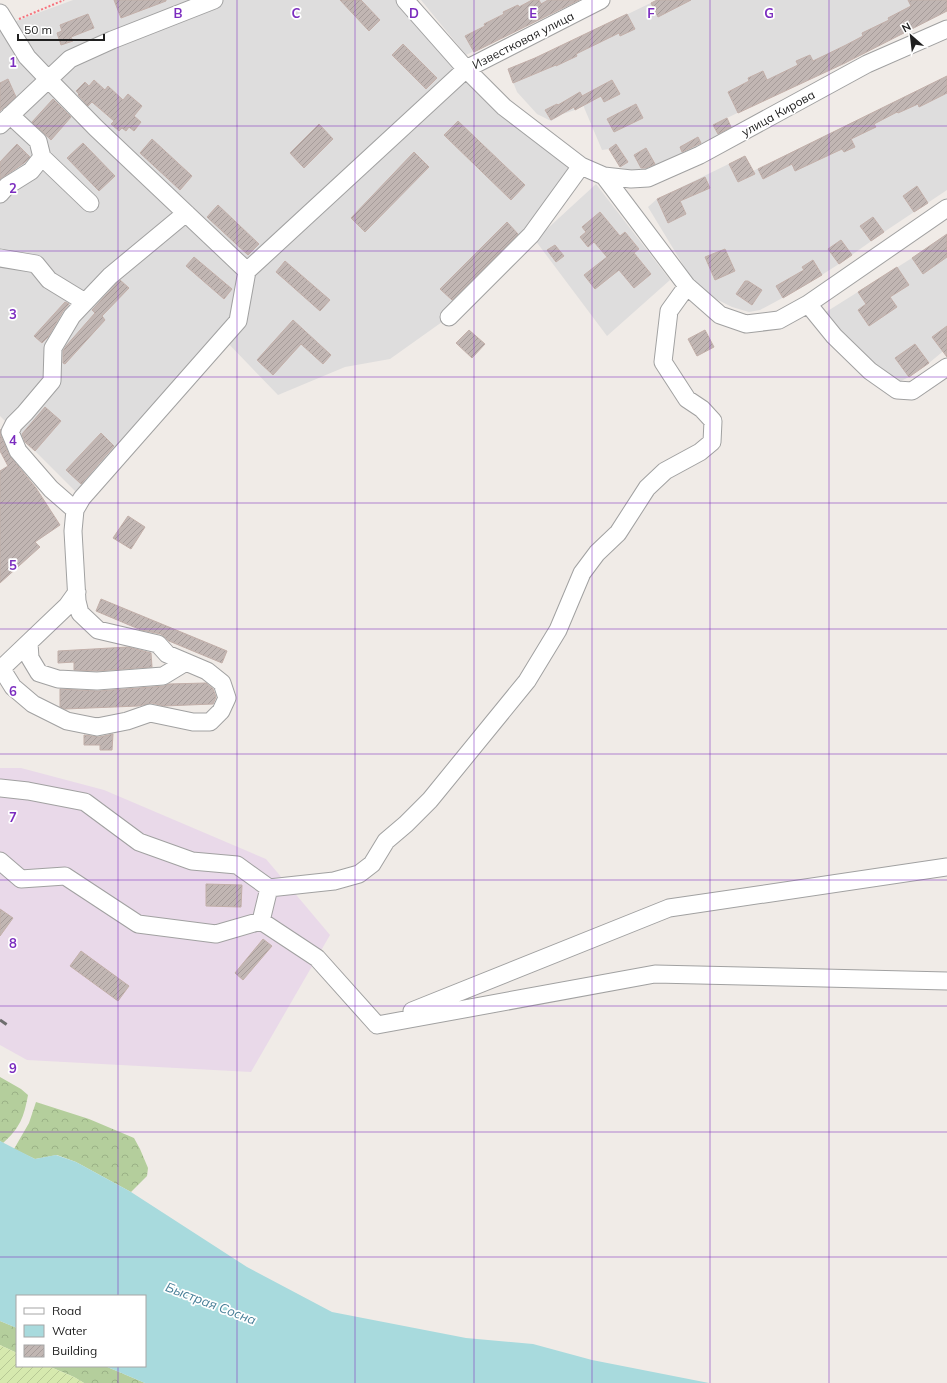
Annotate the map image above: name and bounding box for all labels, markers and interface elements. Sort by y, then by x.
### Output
text: B [174,5,183,21]
text: C [292,5,301,21]
text: D [409,5,419,21]
text: E [529,5,537,21]
text: F [647,5,655,21]
text: G [764,5,774,21]
street label: Известковая улица [470,8,576,72]
scale bar [18,16,104,42]
north arrow [891,16,931,56]
text: N [899,19,913,35]
text: 50 m [24,22,52,37]
text: 1 [9,54,17,70]
street label: улица Кирова [739,87,817,139]
text: 2 [9,180,17,196]
text: 3 [9,306,17,322]
text: 4 [9,432,17,448]
text: 5 [9,557,17,573]
text: 6 [9,683,17,699]
text: 7 [9,809,17,825]
text: 8 [9,935,17,951]
text: 9 [9,1060,17,1076]
water label: Быстрая Сосна [163,1278,259,1328]
legend [16,1295,146,1367]
text: Road [52,1303,81,1318]
text: Water [52,1323,88,1338]
text: Building [52,1343,97,1358]

